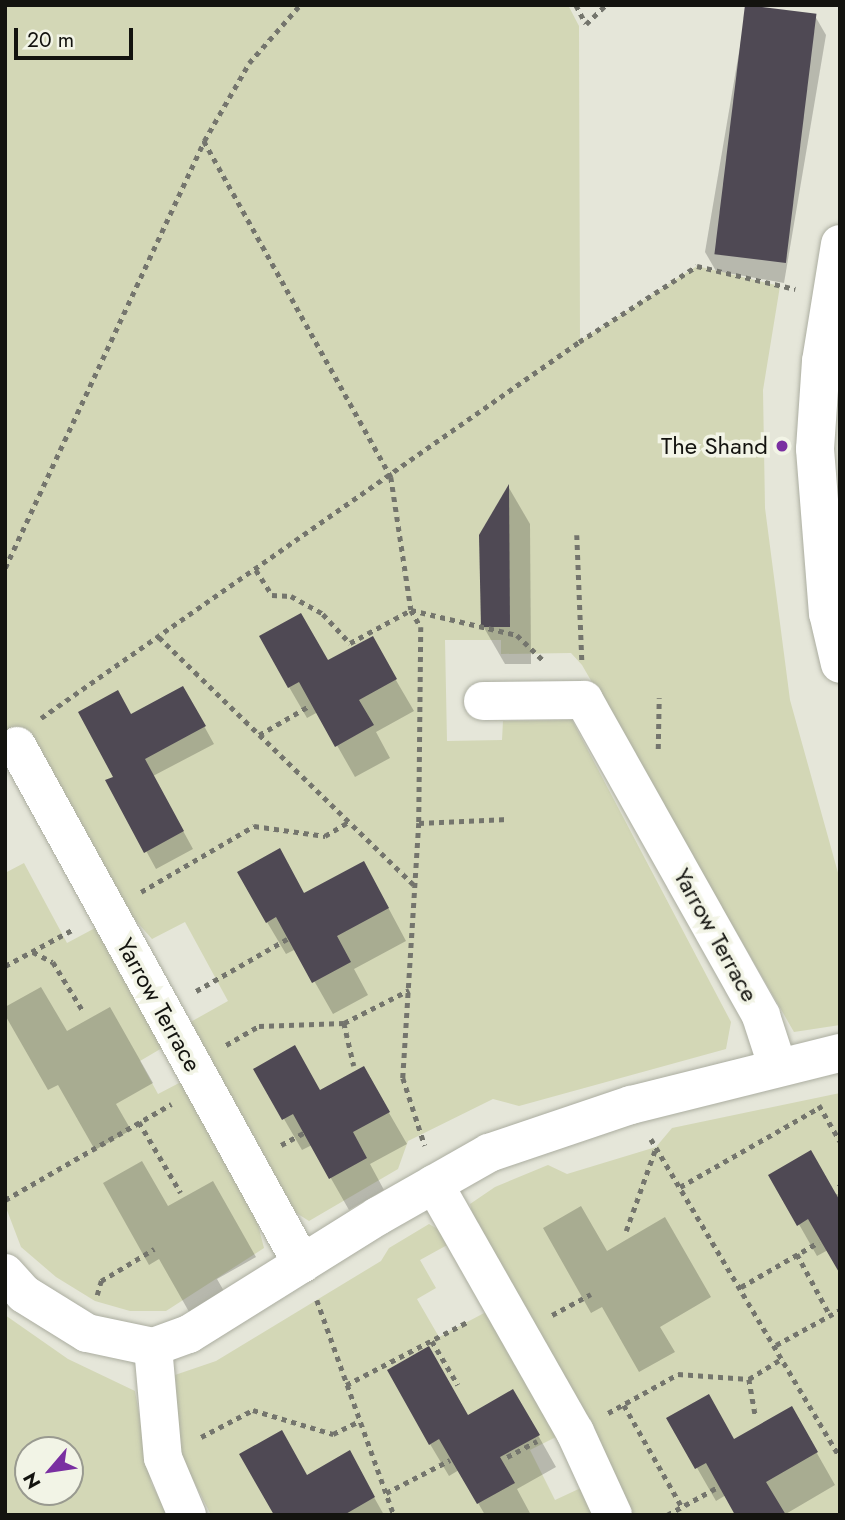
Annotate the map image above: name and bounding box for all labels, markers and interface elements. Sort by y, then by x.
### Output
scale bar [18,14,136,58]
text: 20 m [27,25,74,55]
place label: The Shand [661,432,768,460]
marker: The Shand [774,438,790,454]
street label: Yarrow Terrace [668,863,764,1007]
street label: Yarrow Terrace [111,933,207,1077]
north arrow [14,1436,84,1506]
text: N [16,1467,47,1494]

